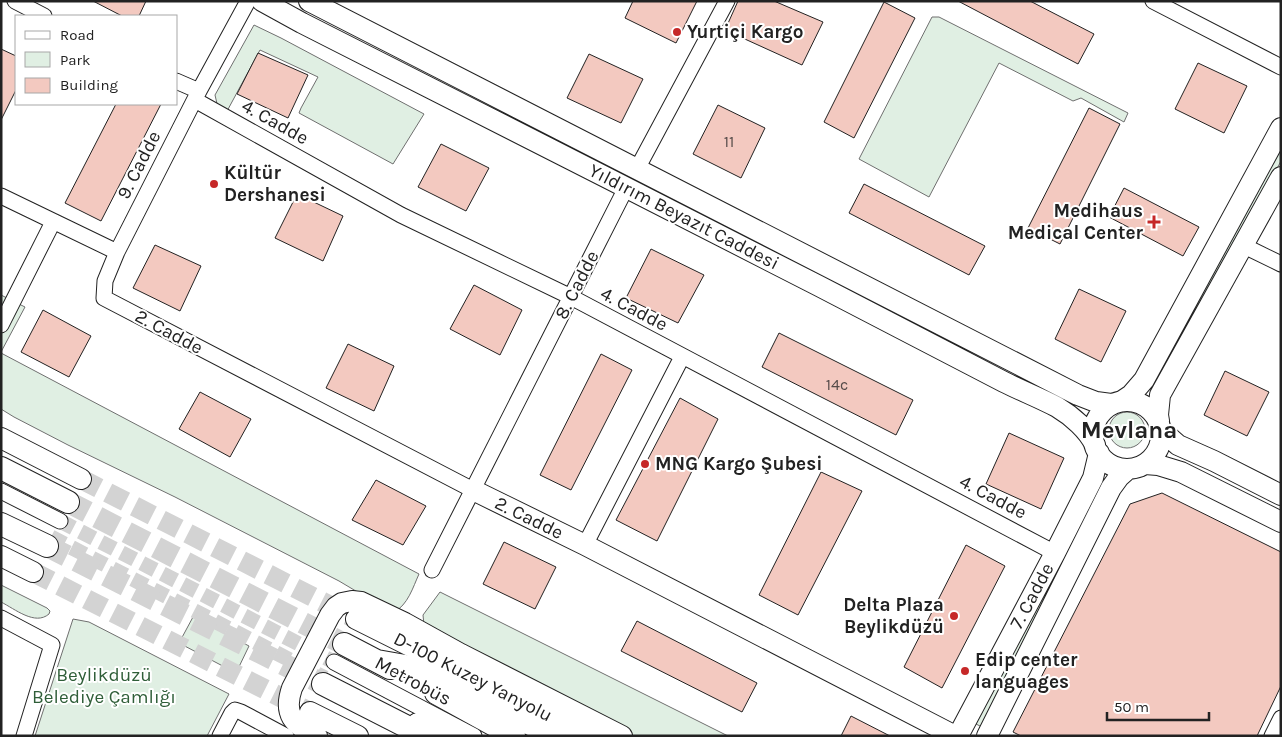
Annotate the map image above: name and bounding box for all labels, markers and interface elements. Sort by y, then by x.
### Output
legend [15,15,178,105]
place label: Yurtiçi Kargo [687,21,803,43]
text: Road [60,26,95,44]
marker: Yurtiçi Kargo [671,26,683,38]
text: Park [60,51,90,69]
text: Building [60,76,118,94]
street label: 4. Cadde [238,95,312,149]
street label: 9. Cadde [113,127,165,203]
house number: 11 [724,132,734,151]
street label: Yıldırım Beyazıt Caddesi [585,159,783,275]
place label: Kültür Dershanesi [224,162,326,206]
marker: Kültür Dershanesi [208,178,220,190]
place label: Medihaus Medical Center [1008,200,1144,244]
marker: Medihaus Medical Center [1147,215,1161,229]
street label: 8. Cadde [550,247,604,323]
street label: 4. Cadde [597,282,671,336]
street label: 2. Cadde [131,305,207,359]
house number: 14c [826,375,848,394]
district label: Mevlana [1081,416,1177,444]
place label: MNG Kargo Şubesi [655,453,822,475]
marker: MNG Kargo Şubesi [639,458,651,470]
street label: 4. Cadde [956,470,1030,524]
street label: 2. Cadde [491,492,567,544]
street label: 7. Cadde [1006,559,1058,633]
place label: Delta Plaza Beylikdüzü [843,594,944,638]
marker: Delta Plaza Beylikdüzü [948,610,960,622]
street label: D-100 Kuzey Yanyolu [390,627,556,727]
place label: Edip center languages [975,649,1078,693]
street label: Metrobüs [371,652,455,710]
park label: Beylikdüzü Belediye Çamlığı [32,664,176,708]
marker: Edip center languages [959,665,971,677]
scale bar [1107,690,1210,722]
text: 50 m [1114,698,1149,716]

